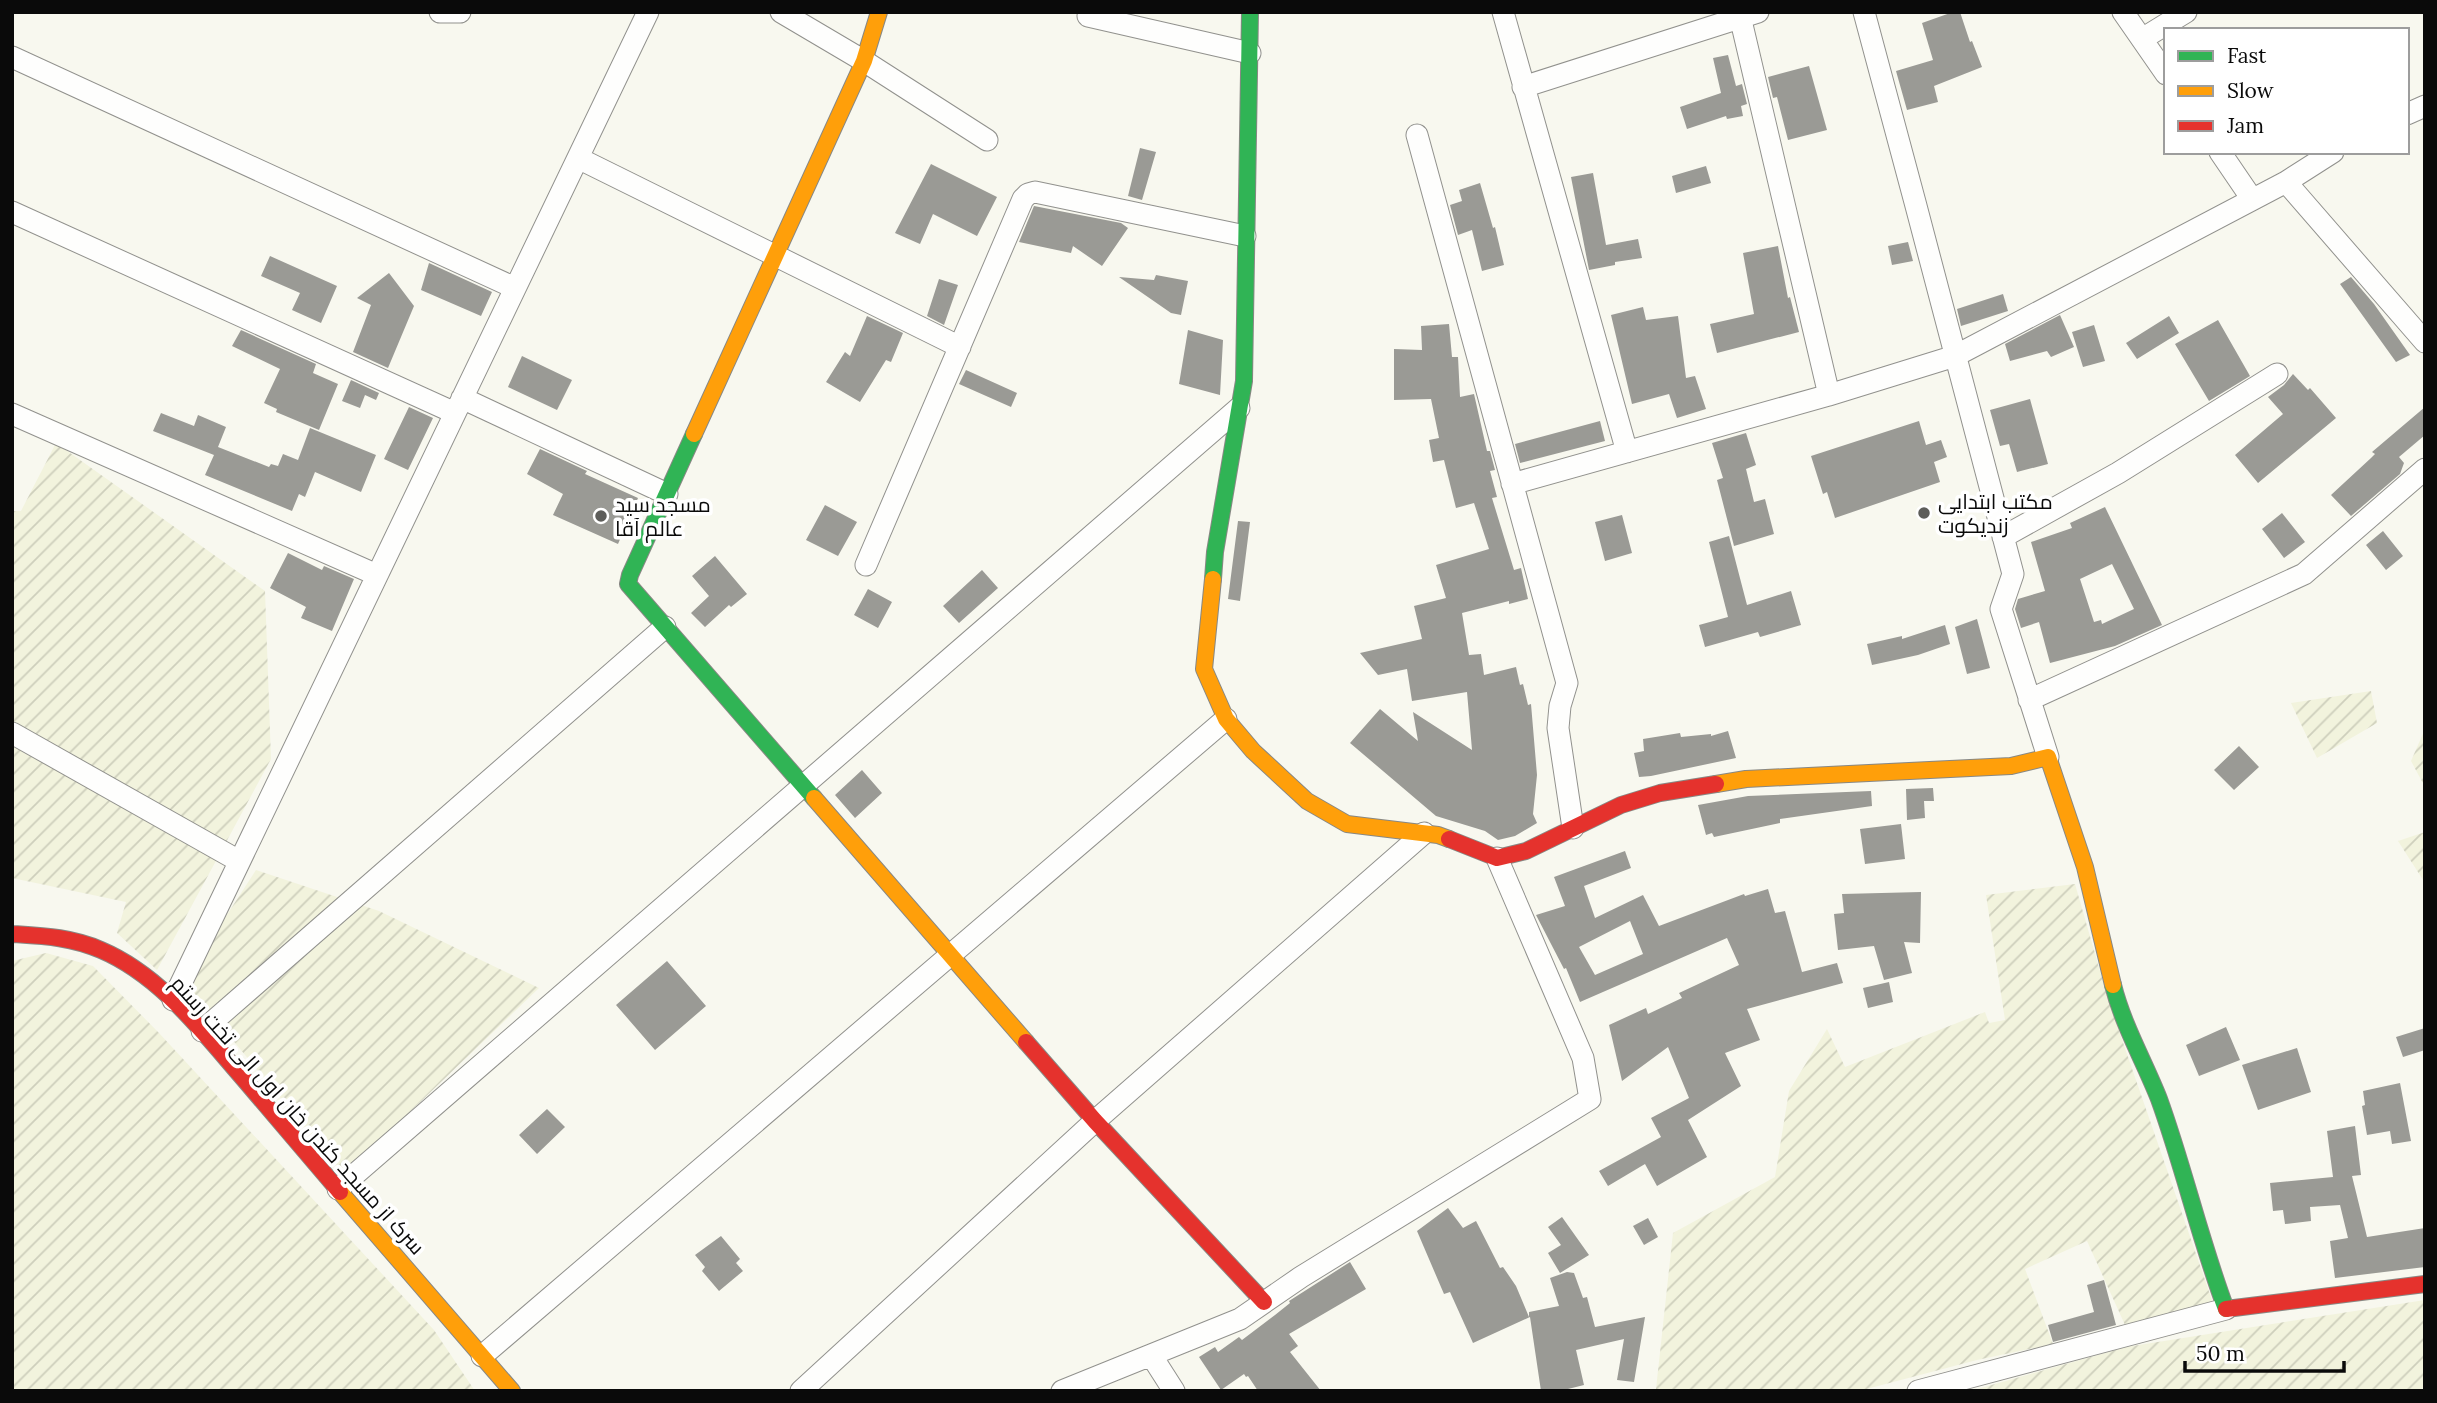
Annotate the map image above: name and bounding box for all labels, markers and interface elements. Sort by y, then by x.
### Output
legend [2164,28,2409,154]
text: Fast [2227,42,2267,69]
text: Slow [2227,77,2274,104]
text: Jam [2226,112,2264,139]
place label: مکتب ابتدایی زندیکوت [1938,488,2053,539]
place label: مسجد سید عالم آقا [615,491,711,543]
marker: مکتب ابتدایی زندیکوت [1916,505,1932,521]
marker: مسجد سید عالم آقا [593,508,609,524]
street label: سرک از مسجد کندن خان اول الی تخت رستم [165,970,431,1261]
scale bar [2185,1330,2344,1374]
text: 50 m [2196,1340,2245,1367]

